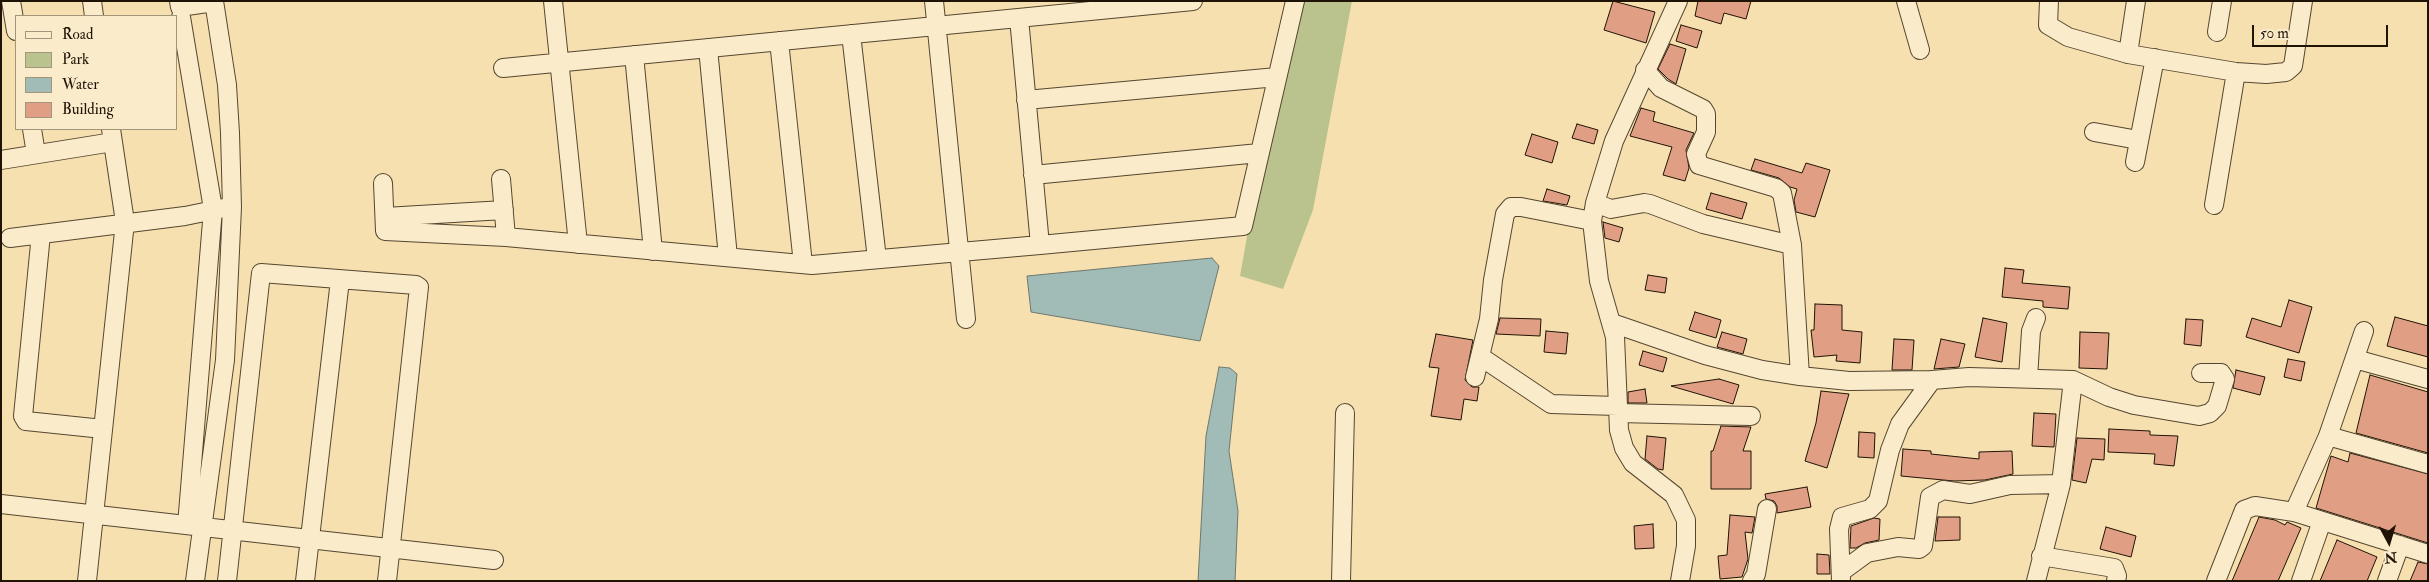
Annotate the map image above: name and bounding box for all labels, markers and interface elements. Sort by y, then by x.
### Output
legend [15,15,178,130]
scale bar [2254,15,2390,47]
text: 50 m [2260,24,2289,43]
text: Road [62,25,93,44]
text: Park [62,50,89,69]
text: Water [62,75,99,94]
text: Building [62,100,114,119]
north arrow [2364,517,2414,567]
text: N [2384,548,2398,567]

